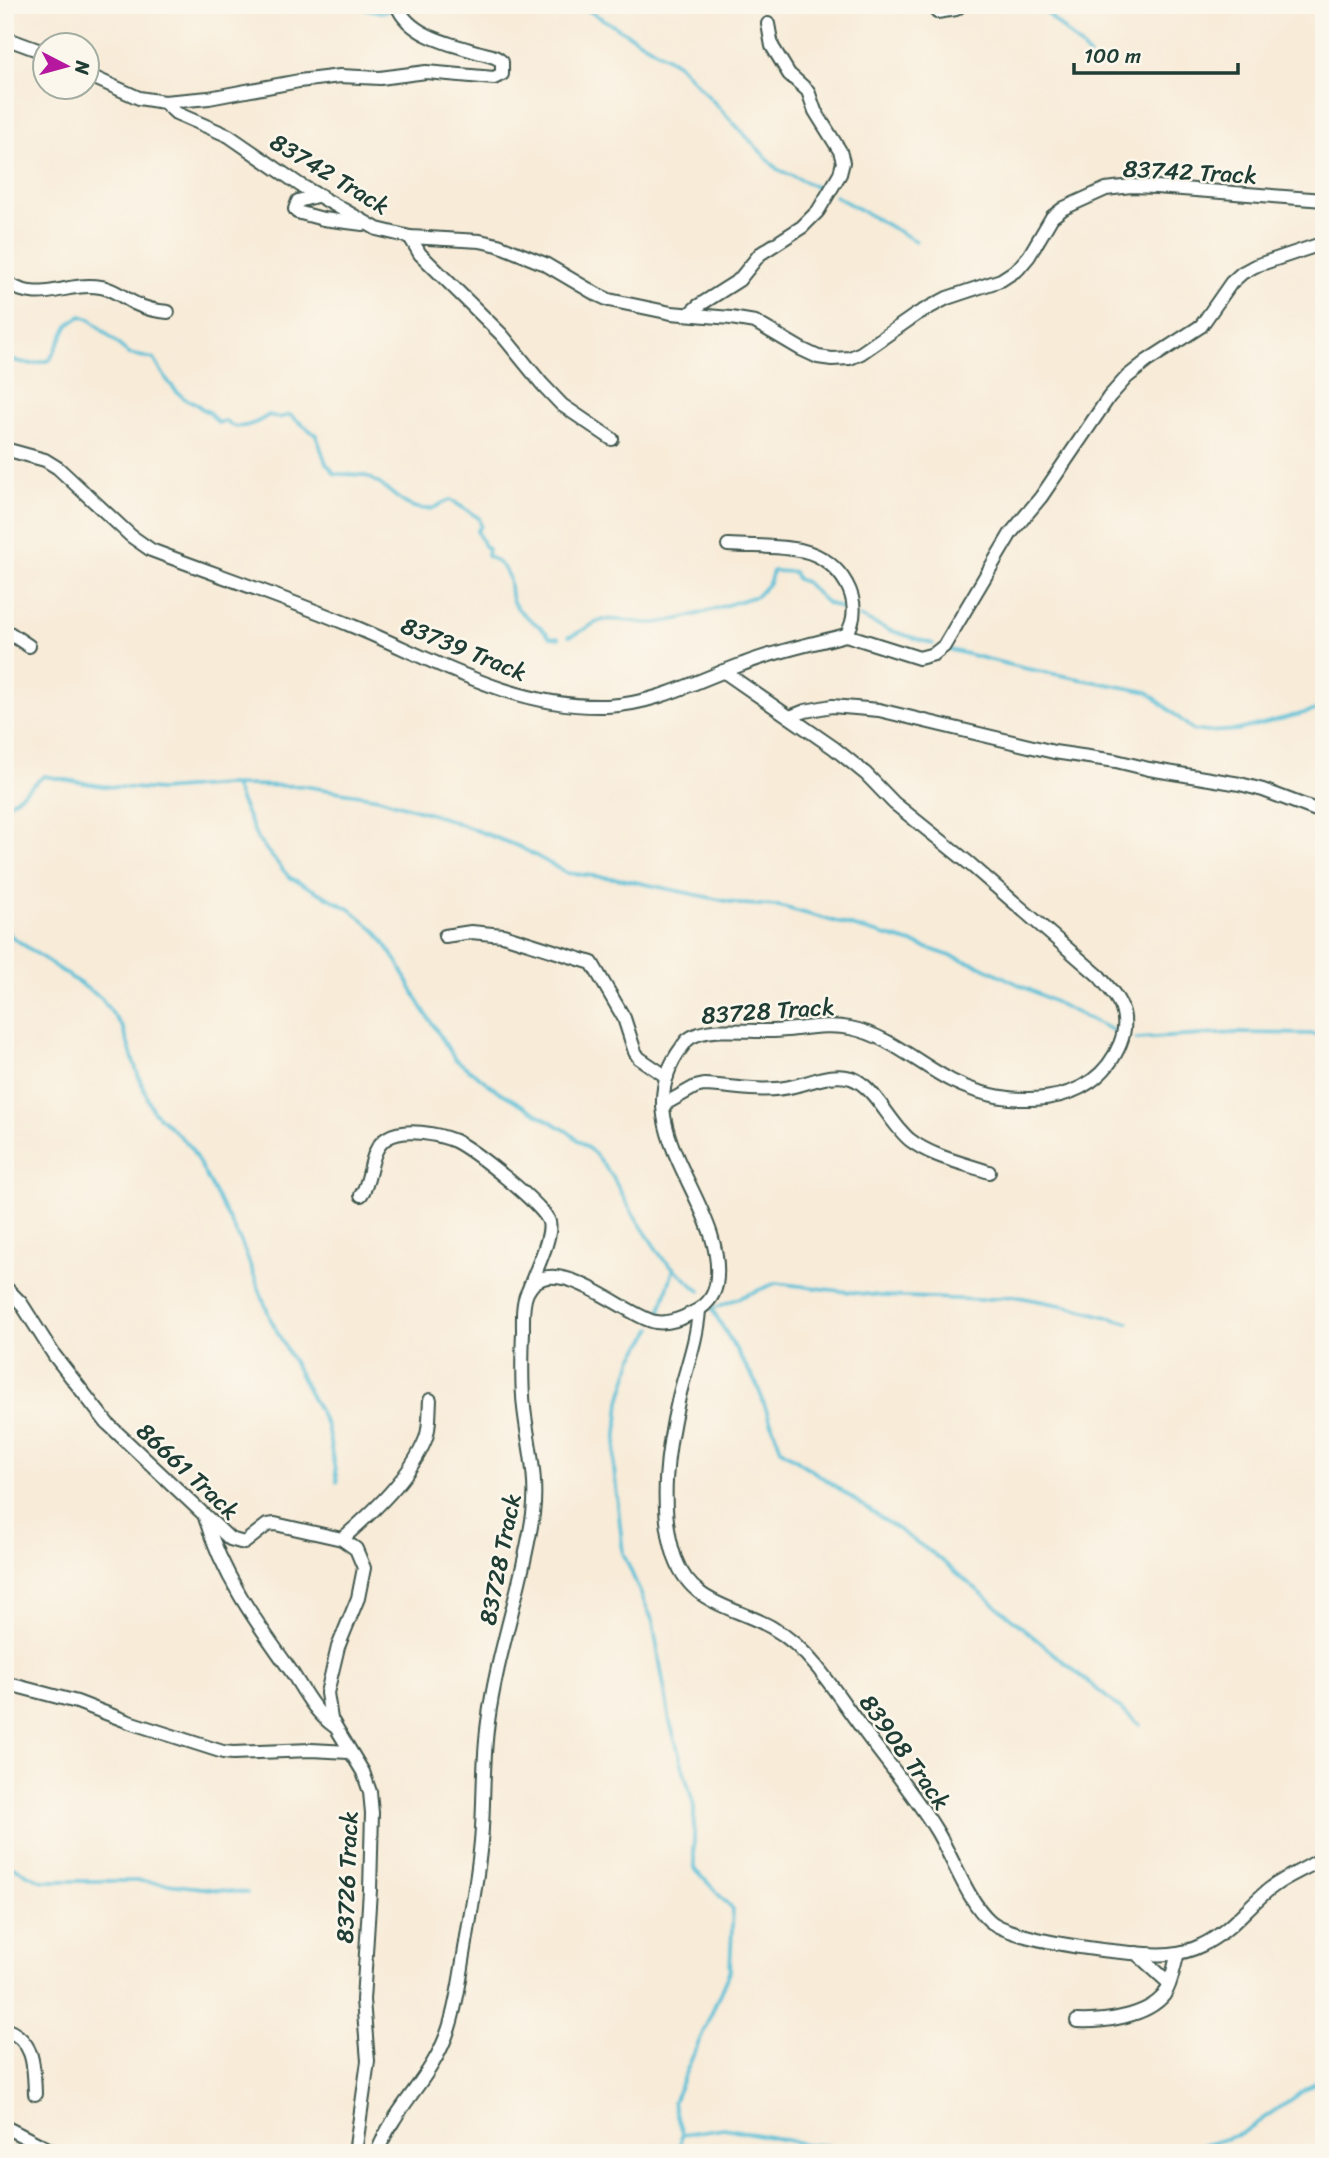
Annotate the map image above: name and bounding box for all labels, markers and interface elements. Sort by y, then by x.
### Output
north arrow [32,32,102,102]
scale bar [1074,32,1238,76]
text: 100 m [1084,37,1141,75]
text: N [65,58,100,77]
street label: 83742 Track [262,121,398,227]
street label: 83742 Track [1122,148,1258,196]
street label: 83739 Track [394,605,534,693]
street label: 83728 Track [700,985,836,1037]
street label: 86661 Track [126,1411,250,1531]
street label: 83728 Track [467,1489,533,1629]
street label: 83908 Track [848,1685,962,1819]
street label: 83726 Track [324,1810,370,1944]

